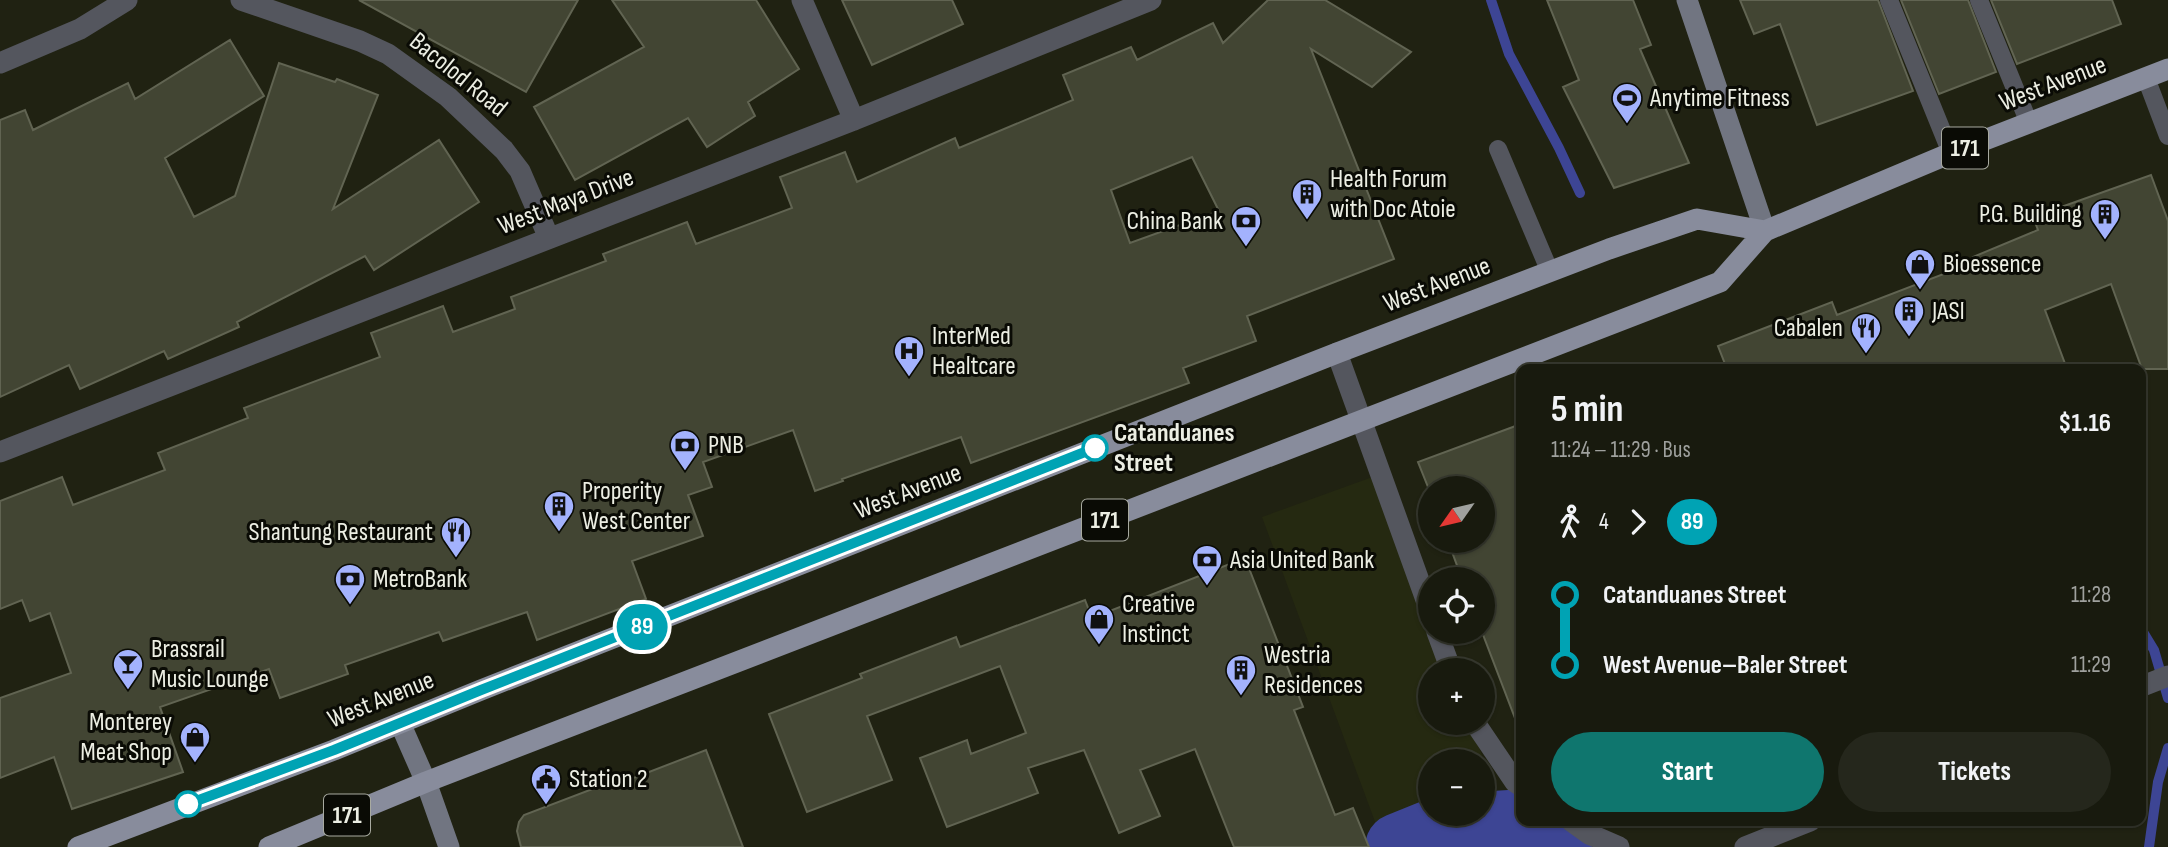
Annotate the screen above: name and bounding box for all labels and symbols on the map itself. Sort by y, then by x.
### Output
street label: Bacolod Road [403,26,513,124]
street label: West Avenue [1995,49,2111,119]
sports icon: Anytime Fitness [1610,81,1644,125]
place label: Anytime Fitness [1649,83,1790,114]
road number: 171 [1942,128,1988,168]
street label: West Maya Drive [494,162,638,242]
place label: Health Forum with Doc Atoie [1330,164,1456,225]
building icon: Health Forum with Doc Atoie [1290,177,1324,221]
building icon: P.G. Building [2088,197,2122,241]
place label: P.G. Building [1979,199,2082,230]
bank icon: China Bank [1229,204,1263,248]
place label: China Bank [1126,206,1223,237]
shop icon: Bioessence [1903,247,1937,291]
place label: Bioessence [1943,249,2041,280]
street label: West Avenue [1379,250,1495,320]
building icon: JASI [1892,294,1926,338]
place label: JASI [1931,296,1965,327]
restaurant icon: Cabalen [1849,311,1883,355]
place label: Cabalen [1774,313,1843,344]
place label: InterMed Healtcare [932,321,1016,382]
hospital icon: InterMed Healtcare [892,334,926,378]
place label: Catanduanes Street [1114,418,1234,479]
bank icon: PNB [668,428,702,472]
place label: PNB [708,430,744,461]
marker: Catanduanes Street [1082,435,1108,461]
street label: West Avenue [850,457,966,527]
place label: Properity West Center [582,476,691,537]
north arrow [1418,476,1494,553]
building icon: Properity West Center [542,489,576,533]
road number: 171 [1082,500,1128,540]
restaurant icon: Shantung Restaurant [439,515,473,559]
place label: Shantung Restaurant [249,517,433,548]
bank icon: Asia United Bank [1190,543,1224,587]
place label: Asia United Bank [1229,545,1374,576]
bank icon: MetroBank [333,562,367,606]
place label: MetroBank [373,564,467,595]
place label: Creative Instinct [1122,589,1195,650]
shop icon: Creative Instinct [1082,602,1116,646]
line badge: 89 [610,604,674,650]
place label: Brassrail Music Lounge [151,634,269,695]
place label: Westria Residences [1264,640,1363,701]
bar icon: Brassrail Music Lounge [111,647,145,691]
building icon: Westria Residences [1224,653,1258,697]
street label: West Avenue [323,665,439,735]
place label: Monterey Meat Shop [80,707,172,768]
shop icon: Monterey Meat Shop [178,720,212,764]
public building icon: Station 2 [529,762,563,806]
place label: Station 2 [569,764,647,795]
unlabelled marker [175,791,201,817]
road number: 171 [324,794,370,836]

